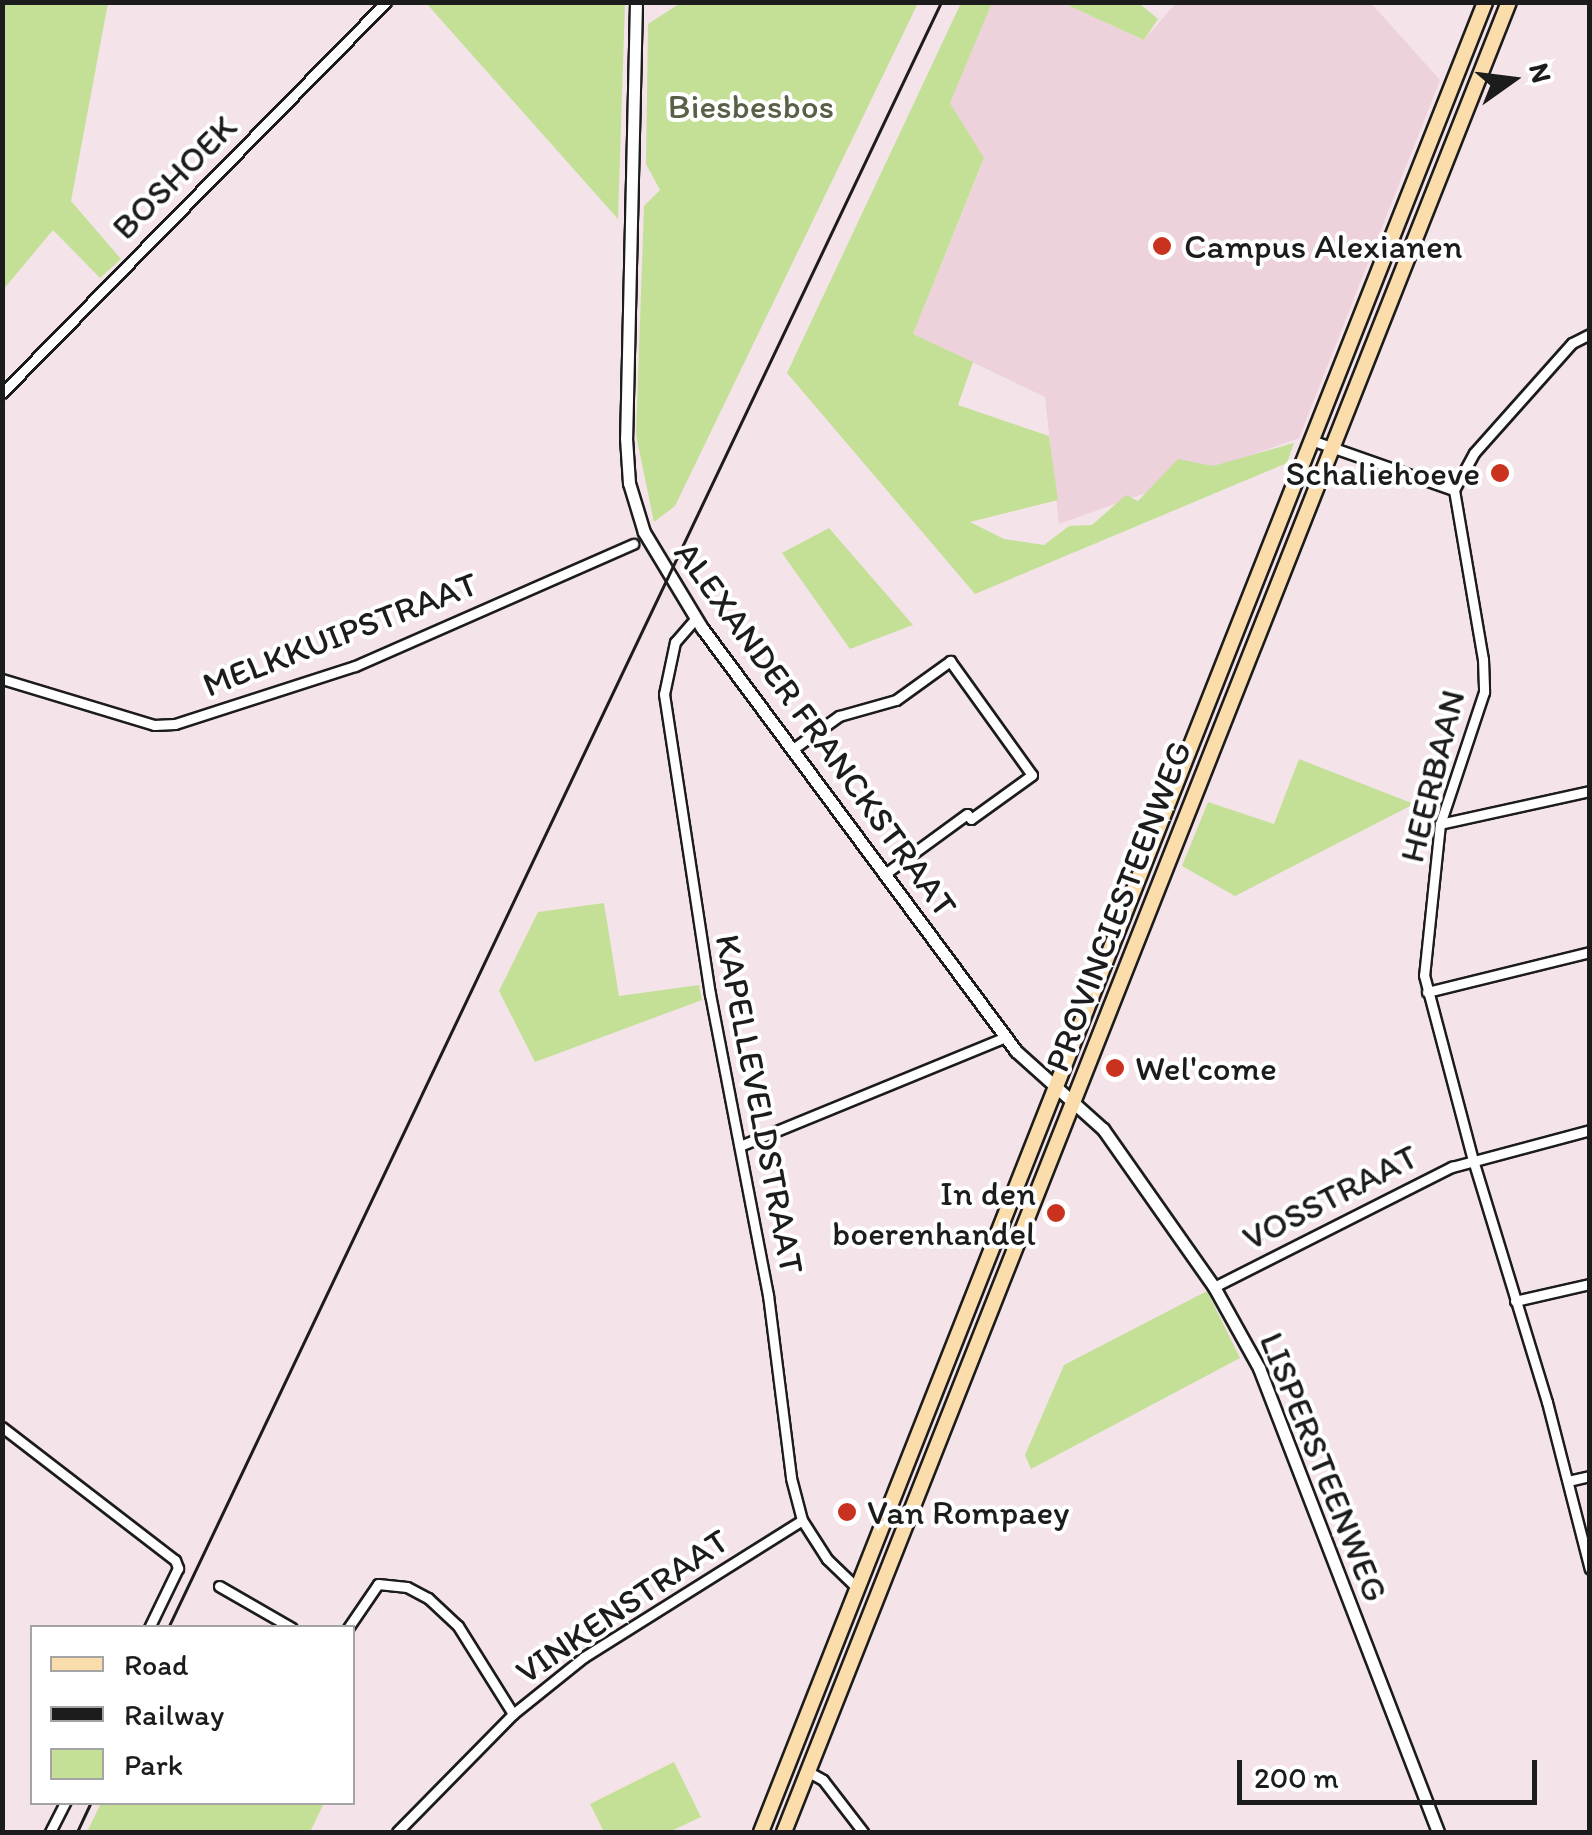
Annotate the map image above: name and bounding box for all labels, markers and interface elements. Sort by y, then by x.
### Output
north arrow [1462,30,1562,130]
text: N [1522,59,1560,86]
park label: Biesbesbos [668,85,834,127]
street label: BOSHOEK [103,106,245,248]
place label: Campus Alexianen [1184,225,1463,267]
marker: Campus Alexianen [1149,233,1175,259]
place label: Schaliehoeve [1286,452,1480,494]
marker: Schaliehoeve [1489,462,1511,484]
street label: ALEXANDER FRANCKSTRAAT [665,533,967,925]
street label: MELKKUIPSTRAAT [197,562,483,706]
street label: HEERBAAN [1390,685,1474,867]
street label: PROVINCIESTEENWEG [1036,735,1200,1077]
street label: KAPELLEVELDSTRAAT [706,931,814,1277]
place label: Wel'come [1135,1047,1277,1089]
marker: Wel'come [1104,1057,1126,1079]
street label: VOSSTRAAT [1235,1135,1425,1259]
place label: In den boerenhandel [832,1172,1036,1254]
marker: In den boerenhandel [1045,1202,1067,1224]
street label: LISPERSTEENWEG [1251,1326,1397,1608]
place label: Van Rompaey [867,1491,1068,1533]
marker: Van Rompaey [836,1501,858,1523]
street label: VINKENSTRAAT [508,1519,736,1693]
legend [30,1625,355,1805]
text: Road [124,1646,189,1683]
text: Railway [124,1696,224,1733]
scale bar [1242,1740,1542,1802]
text: Park [124,1746,183,1783]
text: 200 m [1254,1759,1339,1796]

